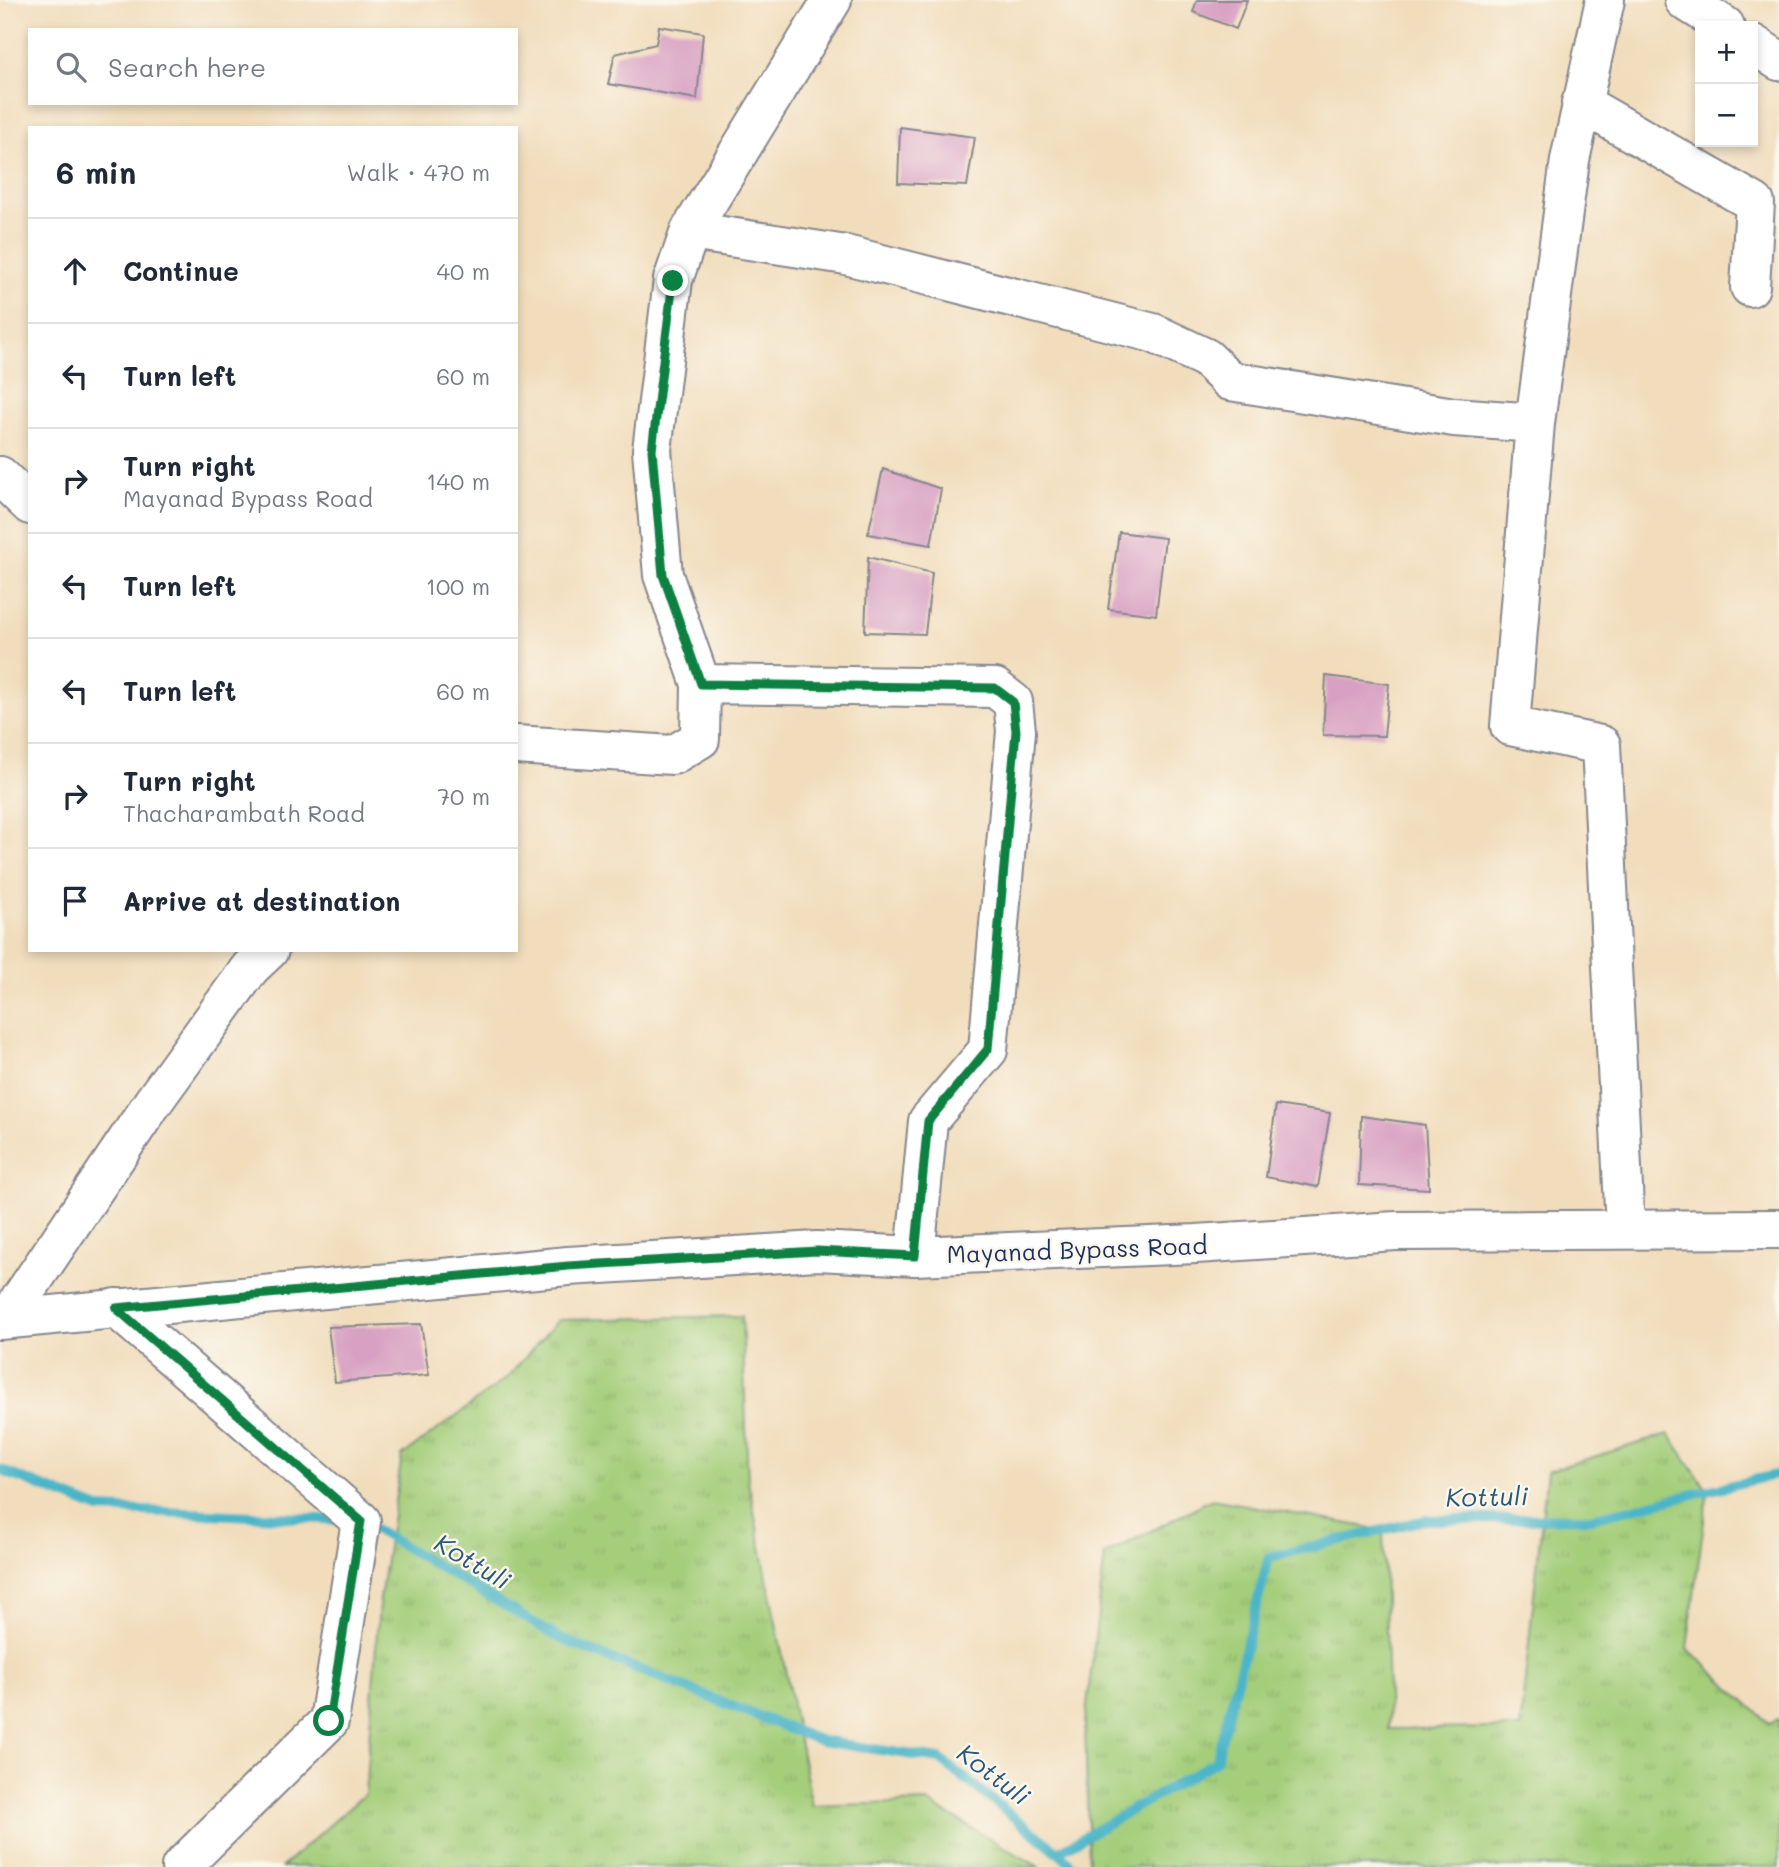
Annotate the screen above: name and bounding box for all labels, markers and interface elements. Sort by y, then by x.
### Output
map controls [1695,21,1758,147]
button: + [1695,21,1758,84]
search box [28,28,518,105]
icon: search [52,48,90,86]
text: Search here [108,50,266,84]
button: − [1695,84,1758,147]
text: 6 min [56,152,136,192]
text: Walk · 470 m [347,157,490,187]
icon: ahead [56,252,94,290]
text: Continue [123,254,239,288]
text: 40 m [437,256,490,286]
route end [657,265,688,296]
icon: left [56,357,94,395]
text: Turn left [123,359,236,393]
text: 60 m [436,361,490,391]
text: Turn right [123,449,256,483]
icon: right [56,462,94,500]
text: 140 m [426,466,490,496]
text: Mayanad Bypass Road [123,483,373,513]
icon: left [56,567,94,605]
text: Turn left [123,569,236,603]
text: 100 m [426,571,490,601]
icon: left [56,672,94,710]
text: Turn left [123,674,236,708]
text: 60 m [436,676,490,706]
text: Turn right [123,764,256,798]
icon: right [56,777,94,815]
text: 70 m [437,781,490,811]
text: Thacharambath Road [123,798,365,828]
icon: arrive [56,882,94,920]
text: Arrive at destination [123,884,400,918]
street label: Mayanad Bypass Road [946,1229,1208,1269]
water label: Kottuli [1445,1478,1529,1514]
water label: Kottuli [429,1525,517,1597]
route start [313,1705,344,1736]
water label: Kottuli [951,1736,1037,1813]

